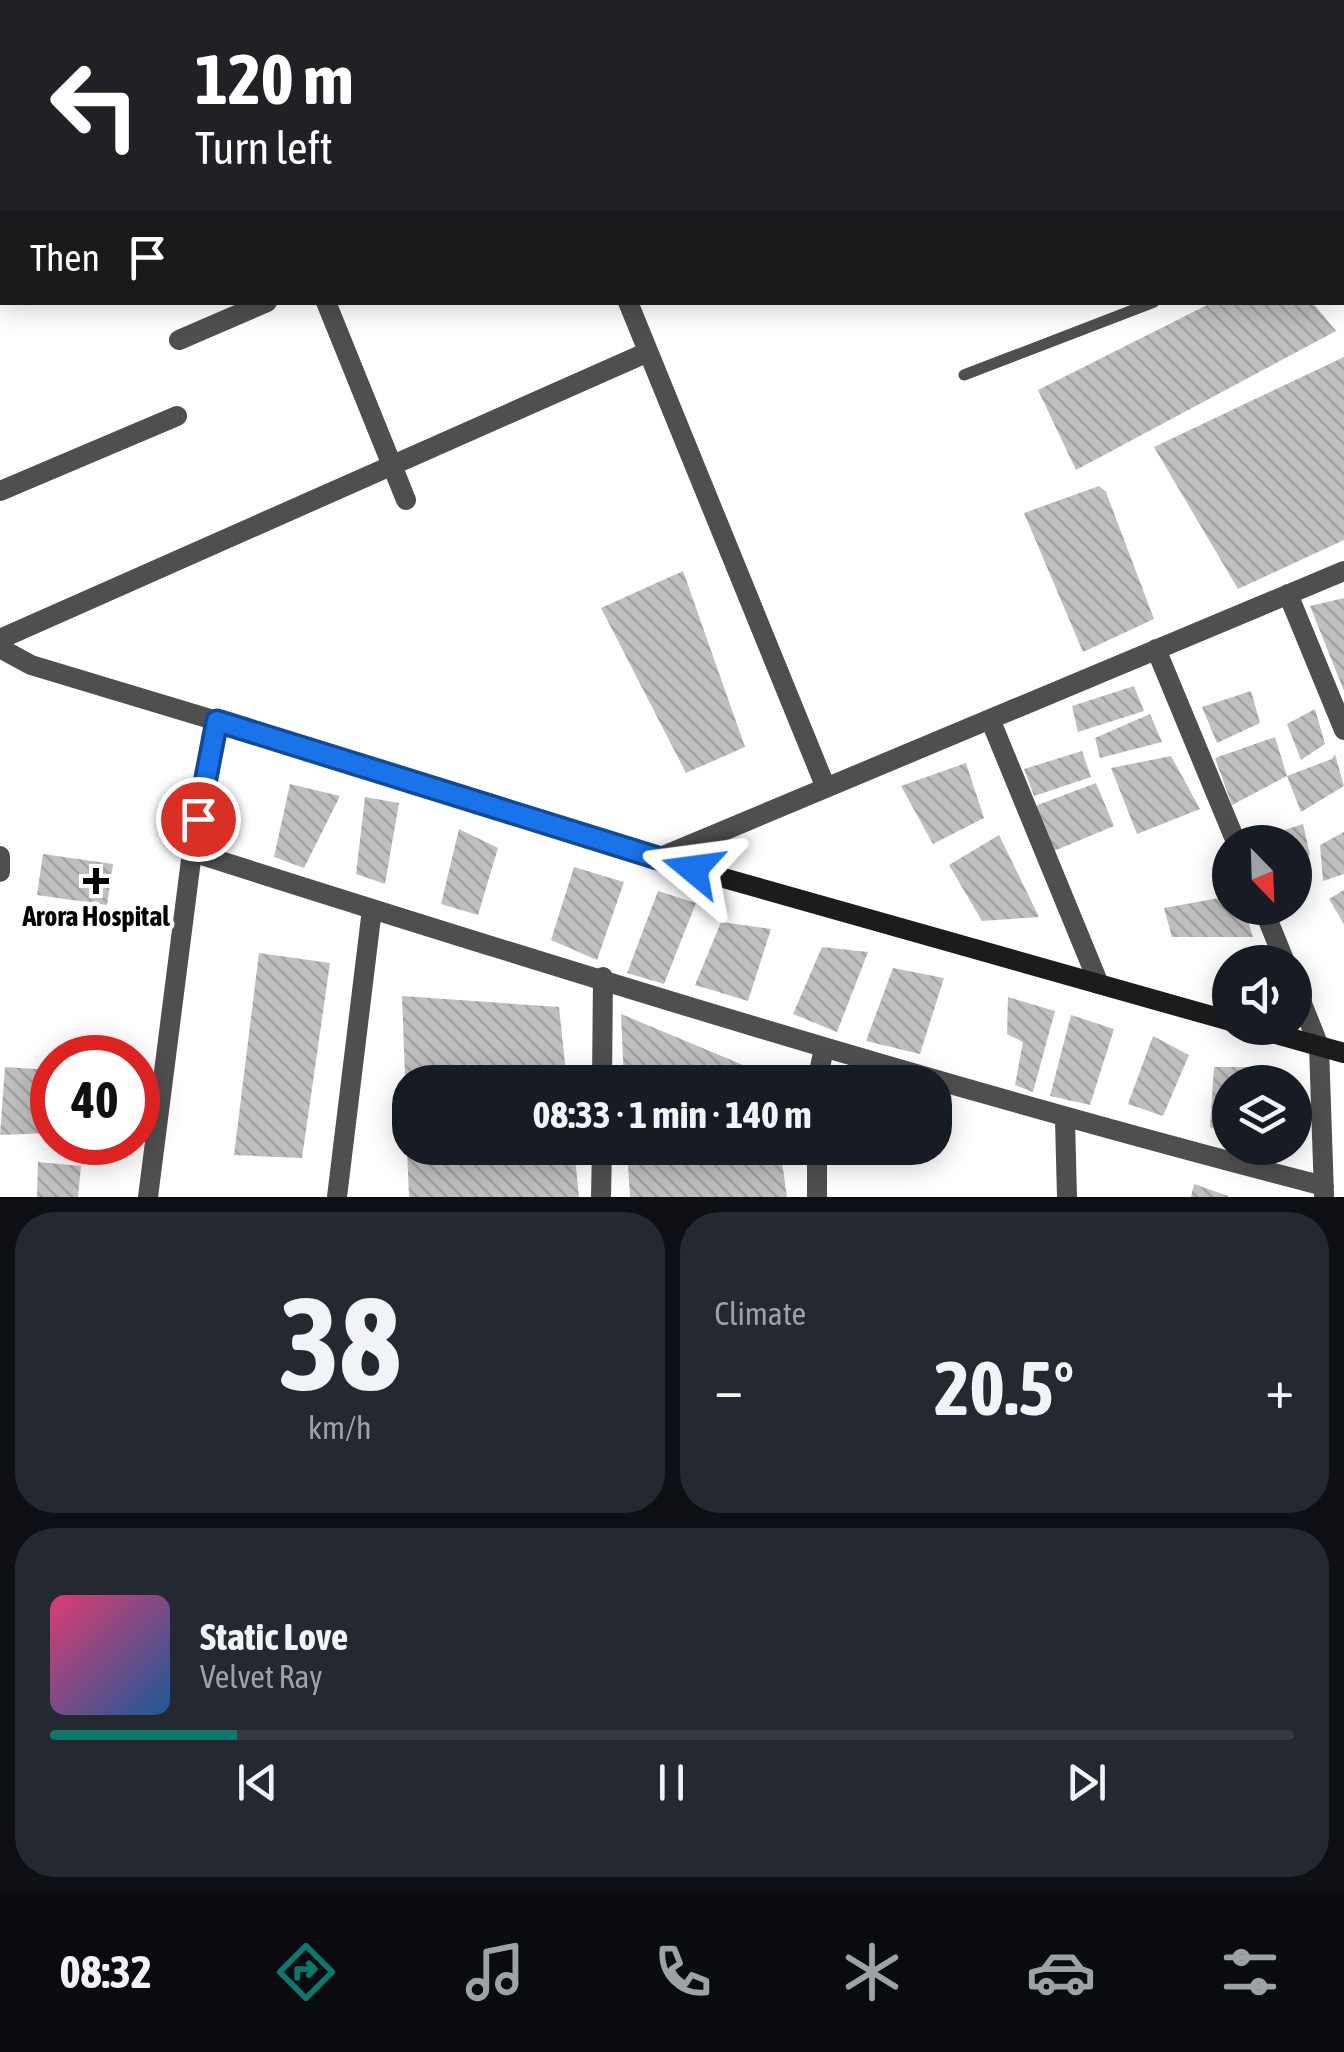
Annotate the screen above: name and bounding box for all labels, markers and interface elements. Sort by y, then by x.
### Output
text: 120 m [195,39,354,119]
icon: left [30,40,160,170]
text: Turn left [195,122,333,174]
icon: arrive [120,230,175,285]
text: Then [30,236,100,279]
pin [156,777,241,862]
icon: arrive [171,792,226,847]
position arrow [641,817,745,921]
north arrow [1212,825,1312,925]
map controls [1212,825,1312,1165]
marker: Arora Hospital [83,868,109,894]
place label: Arora Hospital [21,900,170,932]
button: sound [1212,945,1312,1045]
speed limit sign: 40 [30,1035,160,1165]
button: layers [1212,1065,1312,1165]
text: 08:33 · 1 min · 140 m [532,1093,812,1136]
text: 38 [279,1269,401,1418]
text: Climate [715,1295,806,1332]
text: 20.5° [934,1345,1074,1431]
text: − [715,1357,743,1420]
text: + [1265,1357,1294,1420]
text: km/h [308,1409,371,1446]
text: Static Love [200,1615,348,1658]
text: Velvet Ray [200,1658,322,1695]
icon: previous [230,1755,285,1810]
icon: pause [644,1755,699,1810]
icon: next [1059,1755,1114,1810]
icon: directions [271,1937,341,2007]
icon: music [460,1937,530,2007]
icon: phone [648,1937,718,2007]
icon: climate [837,1937,907,2007]
icon: car [1026,1937,1096,2007]
icon: filters [1215,1937,1285,2007]
text: 08:32 [59,1946,152,1998]

